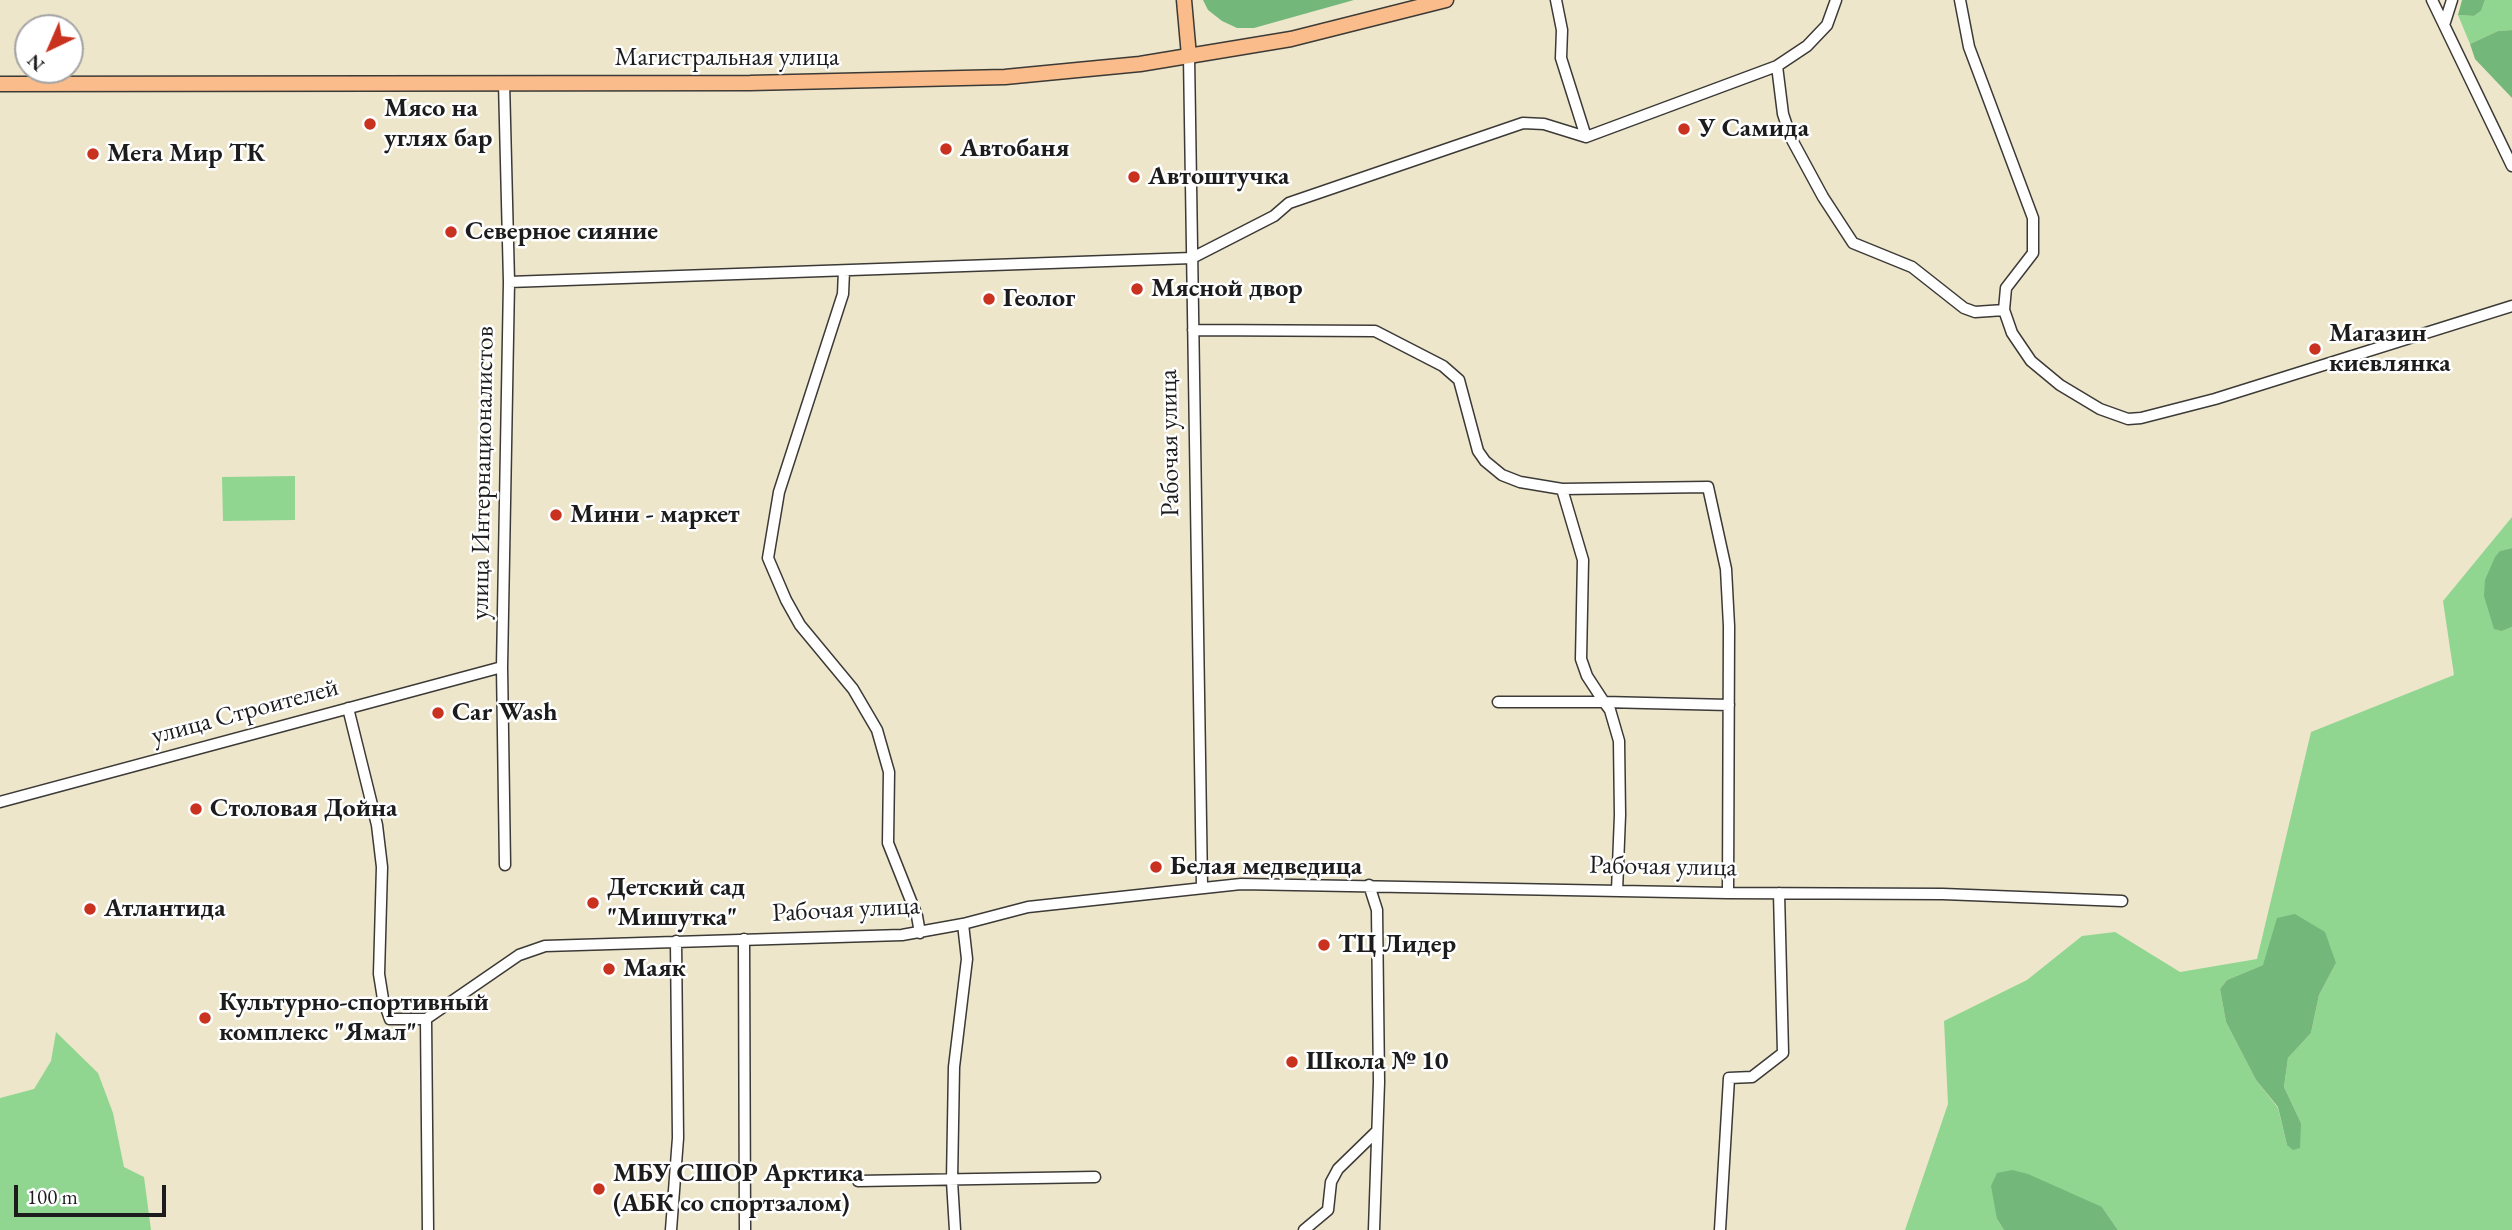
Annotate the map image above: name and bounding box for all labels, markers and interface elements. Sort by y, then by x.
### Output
north arrow [14,14,84,84]
street label: Магистральная улица [615,42,839,74]
text: N [21,49,50,77]
place label: Мясо на углях бар [384,93,492,154]
place label: У Самида [1698,113,1809,145]
marker: Мясо на углях бар [362,116,378,132]
marker: У Самида [1676,121,1692,137]
place label: Автобаня [960,133,1069,165]
place label: Мега Мир ТК [107,138,265,170]
marker: Автобаня [938,141,954,157]
marker: Мега Мир ТК [85,146,101,162]
place label: Автоштучка [1148,161,1289,193]
marker: Автоштучка [1126,169,1142,185]
place label: Северное сияние [465,216,658,248]
marker: Северное сияние [443,224,459,240]
place label: Мясной двор [1151,273,1303,305]
marker: Мясной двор [1129,281,1145,297]
place label: Геолог [1003,283,1075,315]
marker: Геолог [981,291,997,307]
place label: Магазин киевлянка [2329,318,2451,380]
street label: улица Интернационалистов [465,326,501,620]
marker: Магазин киевлянка [2307,341,2323,357]
street label: Рабочая улица [1153,369,1187,517]
place label: Мини - маркет [570,499,740,531]
marker: Мини - маркет [548,507,564,523]
street label: улица Строителей [148,672,342,752]
place label: Car Wash [452,697,557,729]
marker: Car Wash [430,705,446,721]
place label: Столовая Дойна [210,793,397,825]
marker: Столовая Дойна [188,801,204,817]
street label: Рабочая улица [1589,850,1737,884]
place label: Белая медведица [1170,851,1362,883]
marker: Белая медведица [1148,859,1164,875]
place label: Детский сад "Мишутка" [607,872,745,934]
street label: Рабочая улица [771,891,921,929]
place label: Атлантида [104,893,226,925]
marker: Детский сад "Мишутка" [585,895,601,911]
marker: Атлантида [82,901,98,917]
place label: ТЦ Лидер [1338,929,1456,961]
marker: ТЦ Лидер [1316,937,1332,953]
place label: Маяк [623,953,686,985]
marker: Маяк [601,961,617,977]
place label: Культурно-спортивный комплекс "Ямал" [219,987,489,1048]
marker: Культурно-спортивный комплекс "Ямал" [197,1010,213,1026]
place label: Школа № 10 [1306,1046,1449,1078]
marker: Школа № 10 [1284,1054,1300,1070]
place label: МБУ СШОР Арктика (АБК со спортзалом) [613,1158,864,1220]
scale bar [18,1170,170,1214]
marker: МБУ СШОР Арктика (АБК со спортзалом) [591,1181,607,1197]
text: 100 m [27,1183,78,1210]

